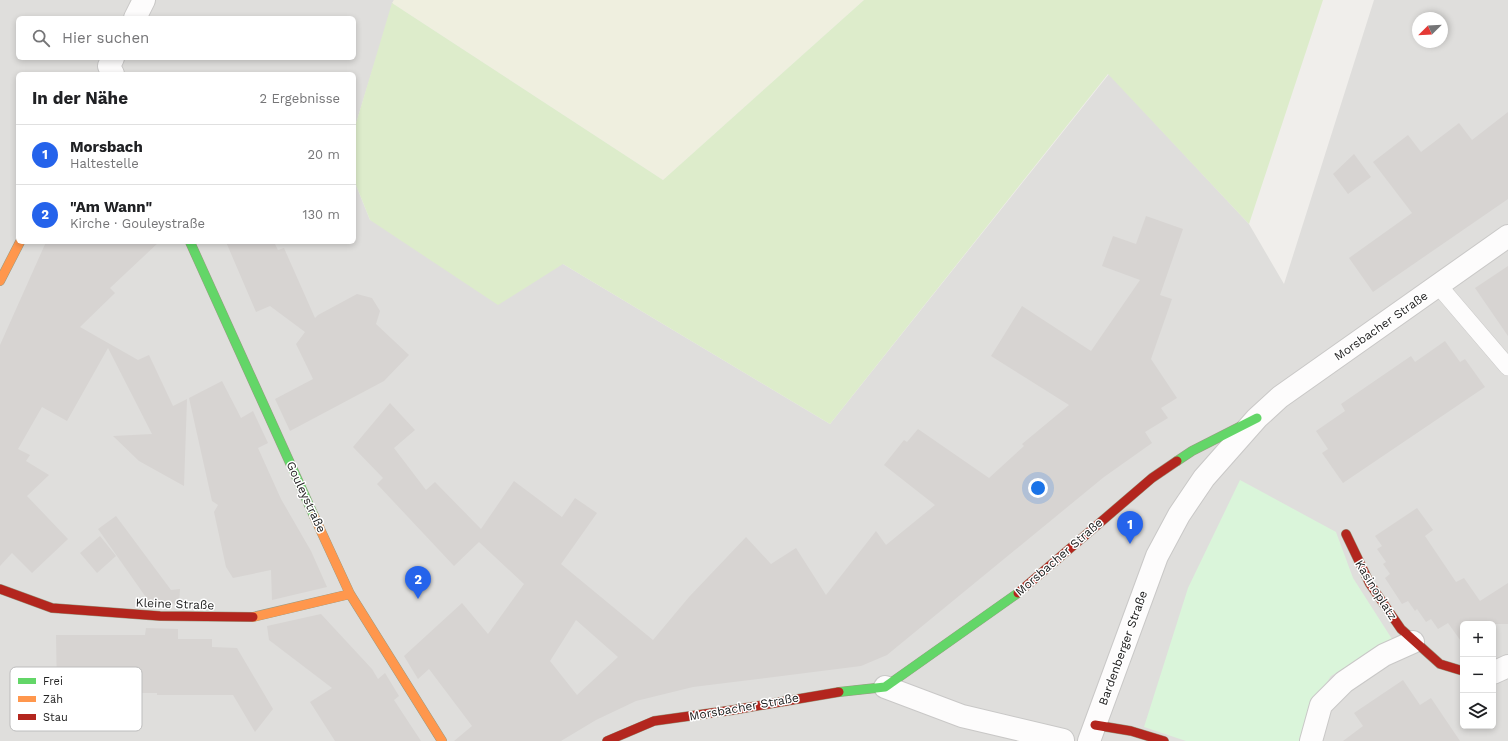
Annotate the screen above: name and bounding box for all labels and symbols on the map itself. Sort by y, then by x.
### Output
north arrow [1412,12,1448,48]
street label: Morsbacher Straße [1332,288,1431,364]
street label: Gouleystraße [283,459,329,535]
your location [1028,478,1048,498]
pin: 1 [1117,511,1143,544]
street label: Morsbacher Straße [1013,515,1106,599]
street label: Kasinoplatz [1352,558,1400,622]
pin: 2 [405,566,431,599]
street label: Bardenberger Straße [1096,589,1150,707]
street label: Kleine Straße [135,596,215,612]
legend [10,667,142,731]
text: Frei [43,675,63,688]
street label: Morsbacher Straße [688,690,800,724]
text: Zäh [43,693,63,706]
text: Stau [43,711,68,724]

